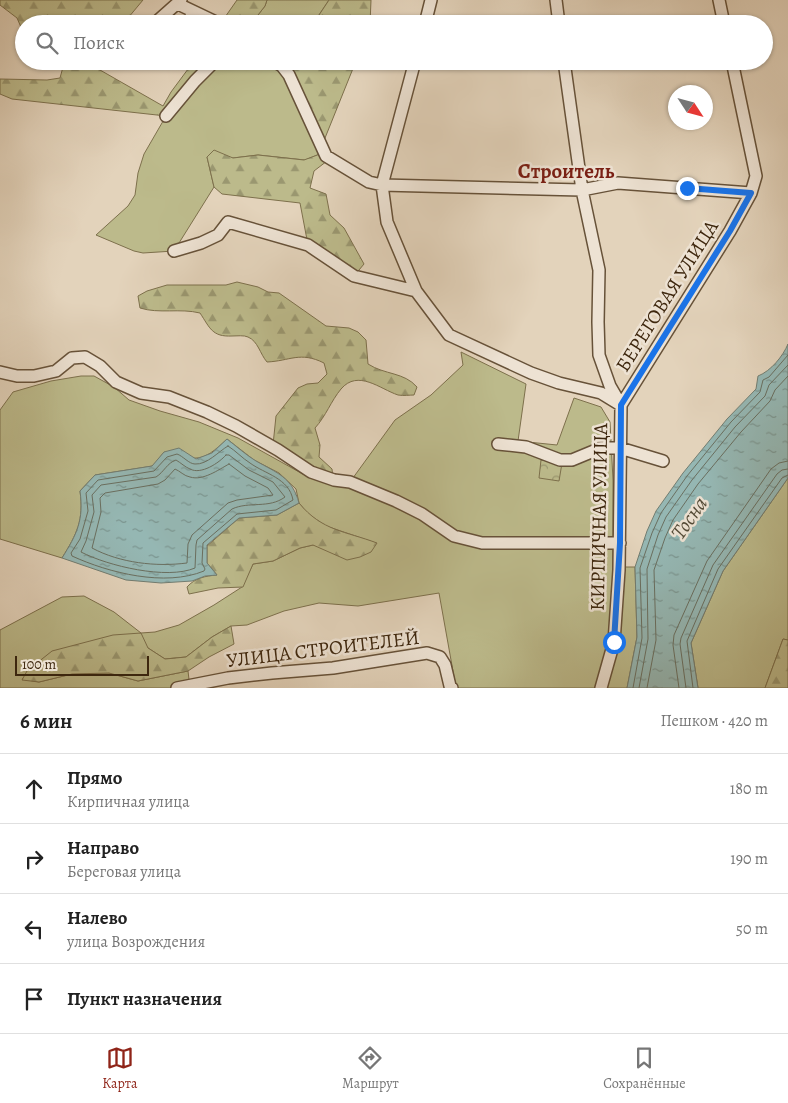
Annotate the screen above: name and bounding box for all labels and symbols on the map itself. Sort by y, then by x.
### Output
north arrow [668,85,713,130]
district label: Строитель [518,157,615,185]
route end [676,177,699,200]
street label: БЕРЕГОВАЯ УЛИЦА [609,215,725,377]
street label: КИРПИЧНАЯ УЛИЦА [584,423,614,611]
water label: Тосна [664,491,714,545]
street label: УЛИЦА СТРОИТЕЛЕЙ [225,624,421,674]
route start [603,631,626,654]
scale bar [15,653,149,676]

